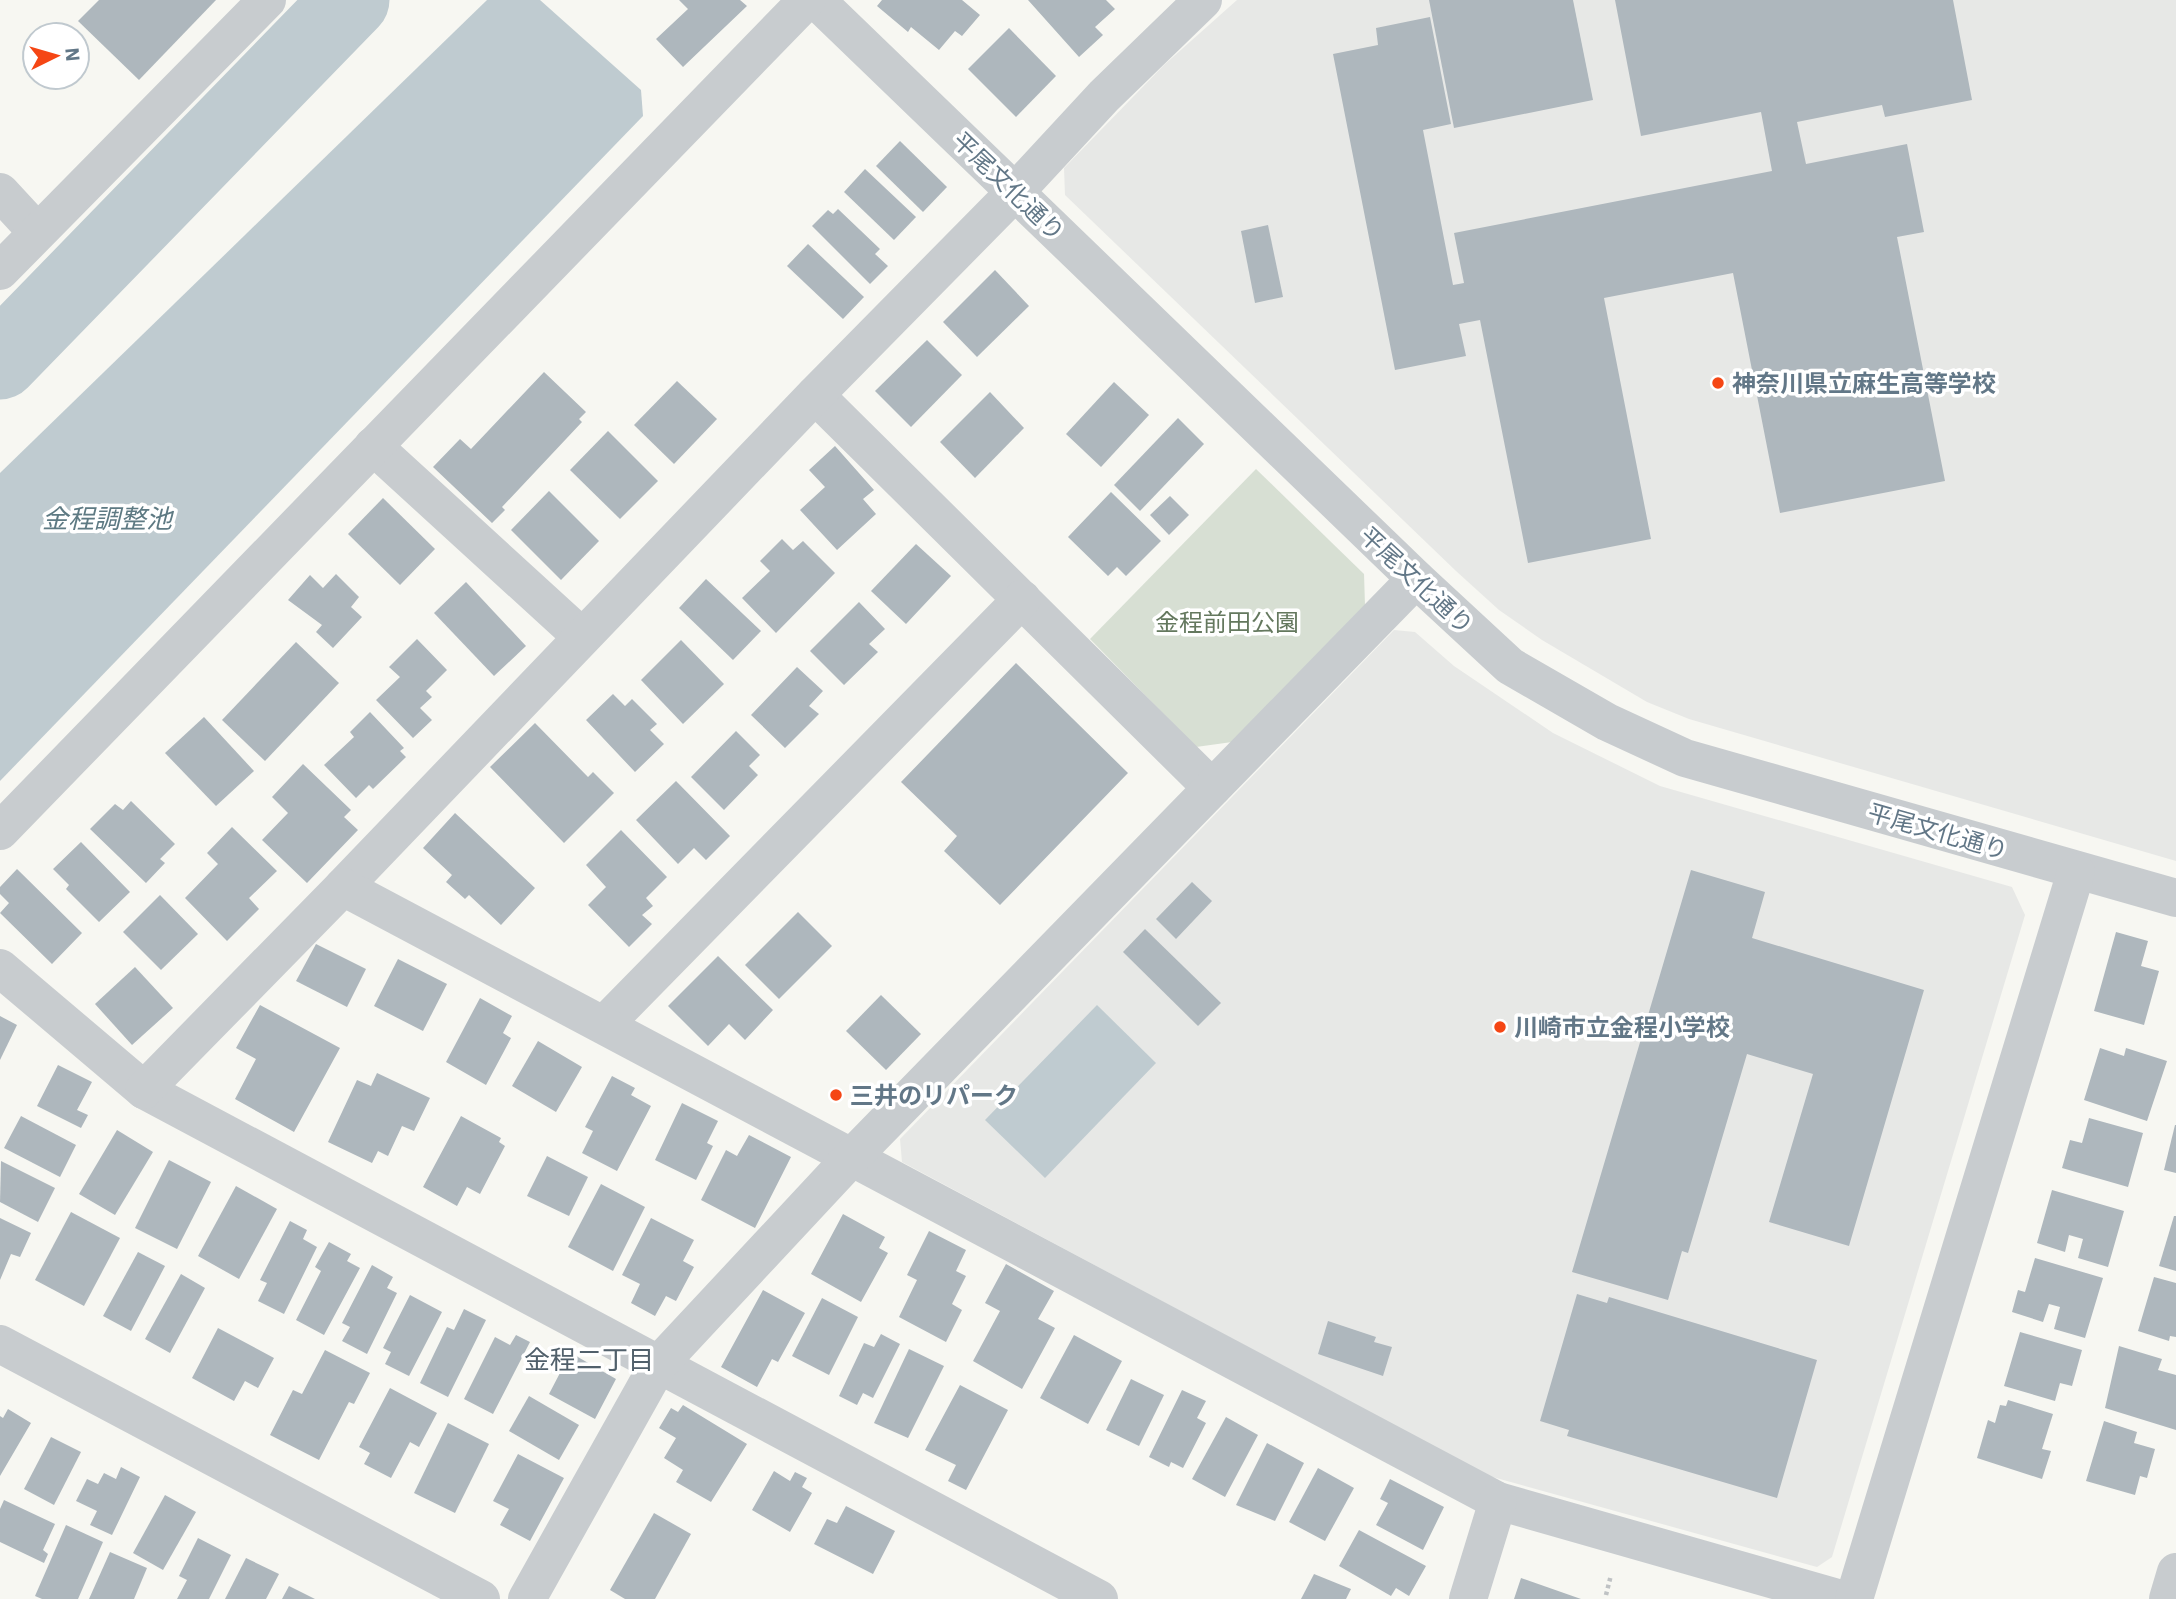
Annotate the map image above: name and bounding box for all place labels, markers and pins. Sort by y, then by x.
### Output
place label: 神奈川県立麻生高等学校 [1732,367,1996,399]
marker: 神奈川県立麻生高等学校 [1710,375,1726,391]
place label: 川崎市立金程小学校 [1514,1011,1730,1043]
marker: 川崎市立金程小学校 [1492,1019,1508,1035]
place label: 三井のリパーク [850,1079,1018,1111]
marker: 三井のリパーク [828,1087,844,1103]

